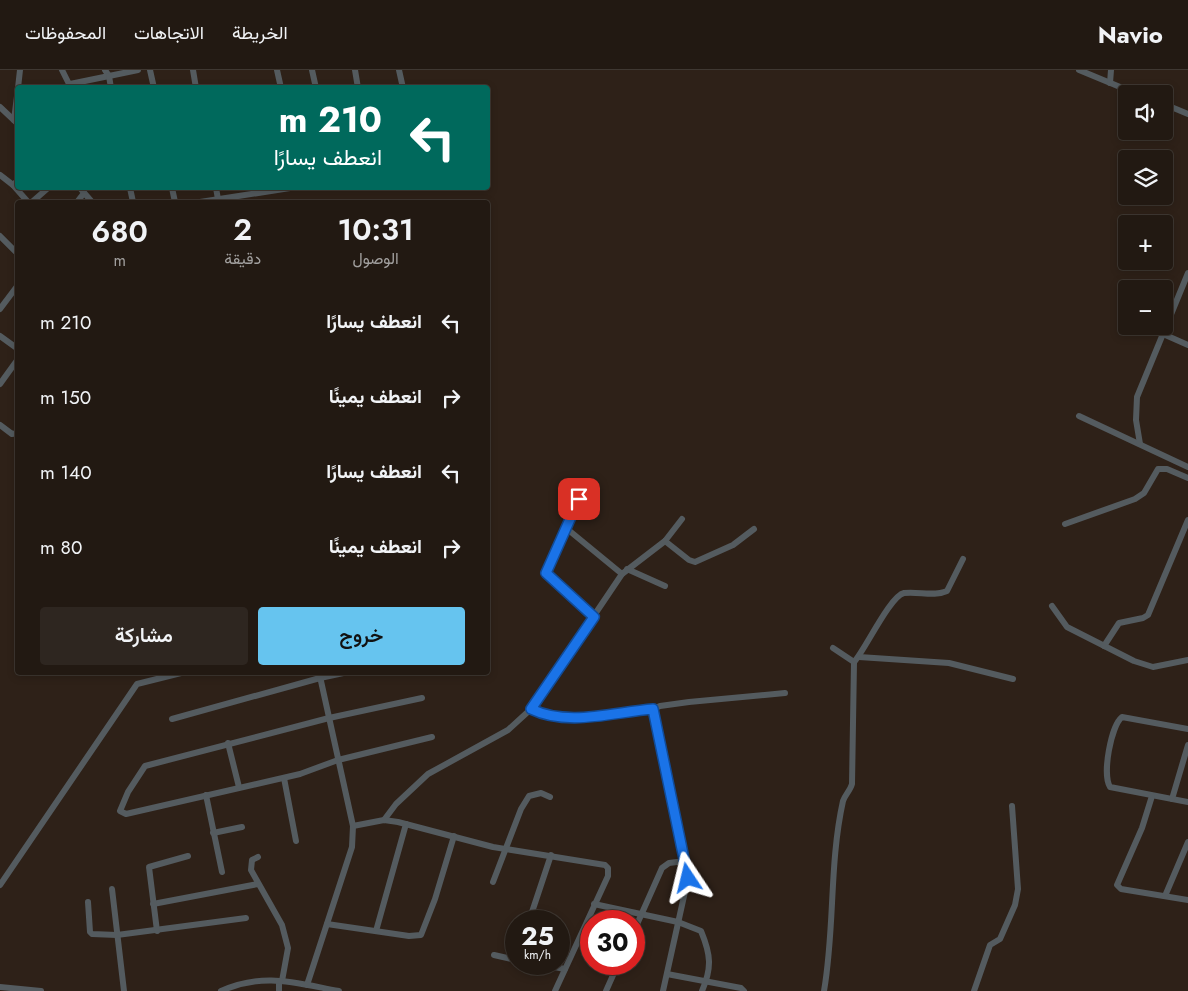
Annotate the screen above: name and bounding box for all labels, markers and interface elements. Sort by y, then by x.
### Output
text: Navio [1098,17,1163,52]
text: المحفوظات [25,20,106,46]
text: الاتجاهات [134,20,204,46]
text: الخريطة [232,20,288,46]
map controls [1118,85,1173,335]
button: sound [1118,85,1173,140]
text: 210 m [279,95,382,145]
icon: left [400,105,465,170]
text: انعطف يسارًا [274,141,382,173]
button: layers [1118,150,1173,205]
text: 2 [233,208,252,251]
text: 10:31 [338,208,414,251]
text: 680 [91,210,148,253]
button: + [1118,215,1173,270]
text: دقيقة [224,247,261,270]
text: الوصول [353,247,399,270]
text: m [113,249,126,272]
button: − [1118,280,1173,335]
text: انعطف يسارًا [326,308,422,335]
text: 210 m [40,309,91,336]
icon: left [437,309,465,337]
text: انعطف يمينًا [329,383,422,410]
text: 150 m [40,384,91,411]
icon: right [437,384,465,412]
text: انعطف يسارًا [326,458,422,485]
text: 140 m [40,459,92,486]
icon: left [437,459,465,487]
pin [558,478,600,520]
icon: arrive [565,485,593,513]
text: انعطف يمينًا [329,533,422,560]
text: 80 m [40,534,82,561]
icon: right [437,534,465,562]
button: مشاركة [40,607,248,665]
button: خروج [258,607,465,665]
position arrow [661,851,713,903]
speed limit sign: 30 [580,910,645,975]
text: 25 [521,918,554,954]
text: km/h [524,946,551,964]

